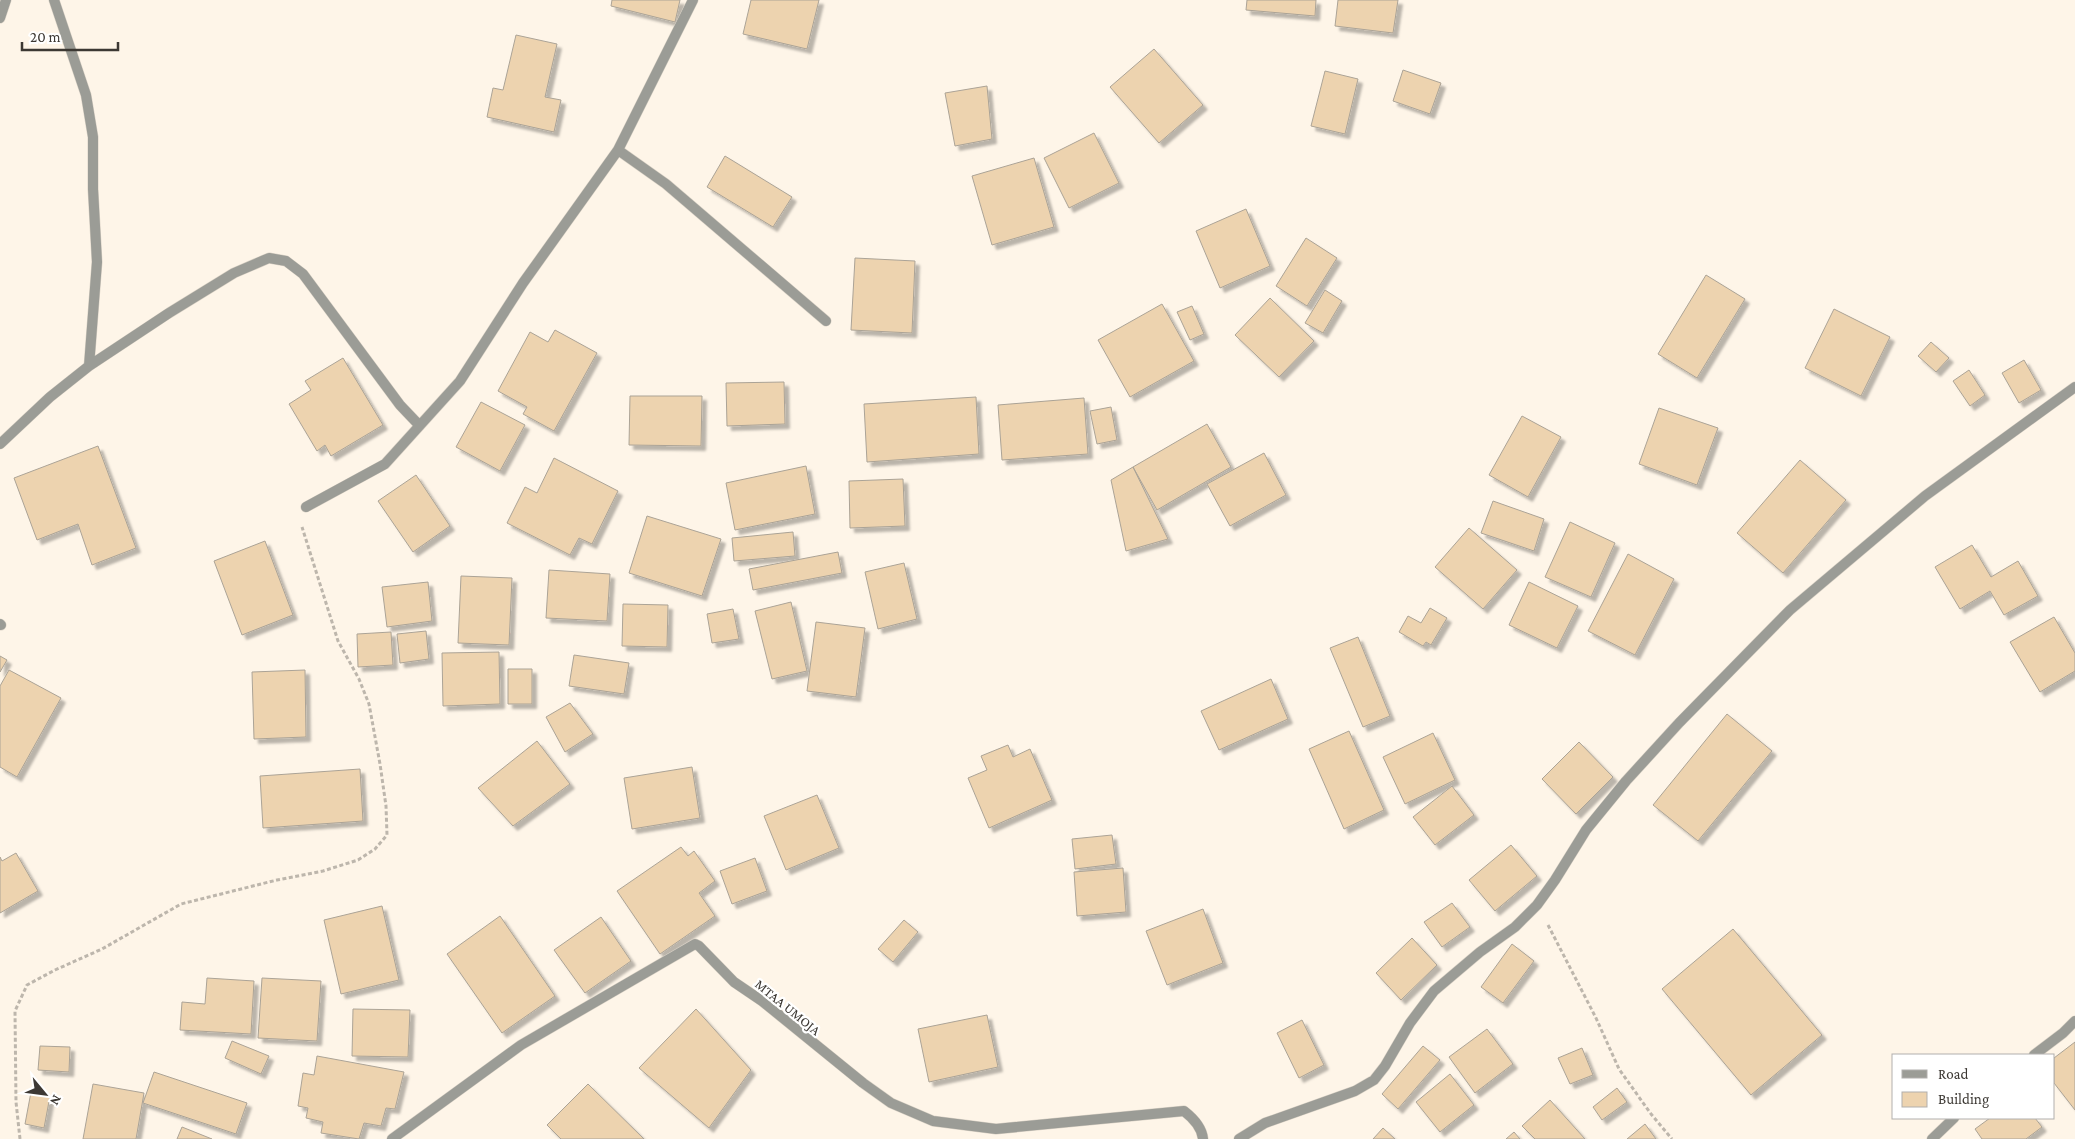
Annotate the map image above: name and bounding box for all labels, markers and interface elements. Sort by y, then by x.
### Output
scale bar [22,20,119,52]
text: 20 m [30,29,61,45]
street label: MTAA UMOJA [752,976,824,1038]
legend [1892,1054,2055,1119]
text: Road [1938,1066,1969,1082]
north arrow [20,1069,70,1119]
text: Building [1938,1091,1989,1108]
text: N [47,1092,66,1109]

